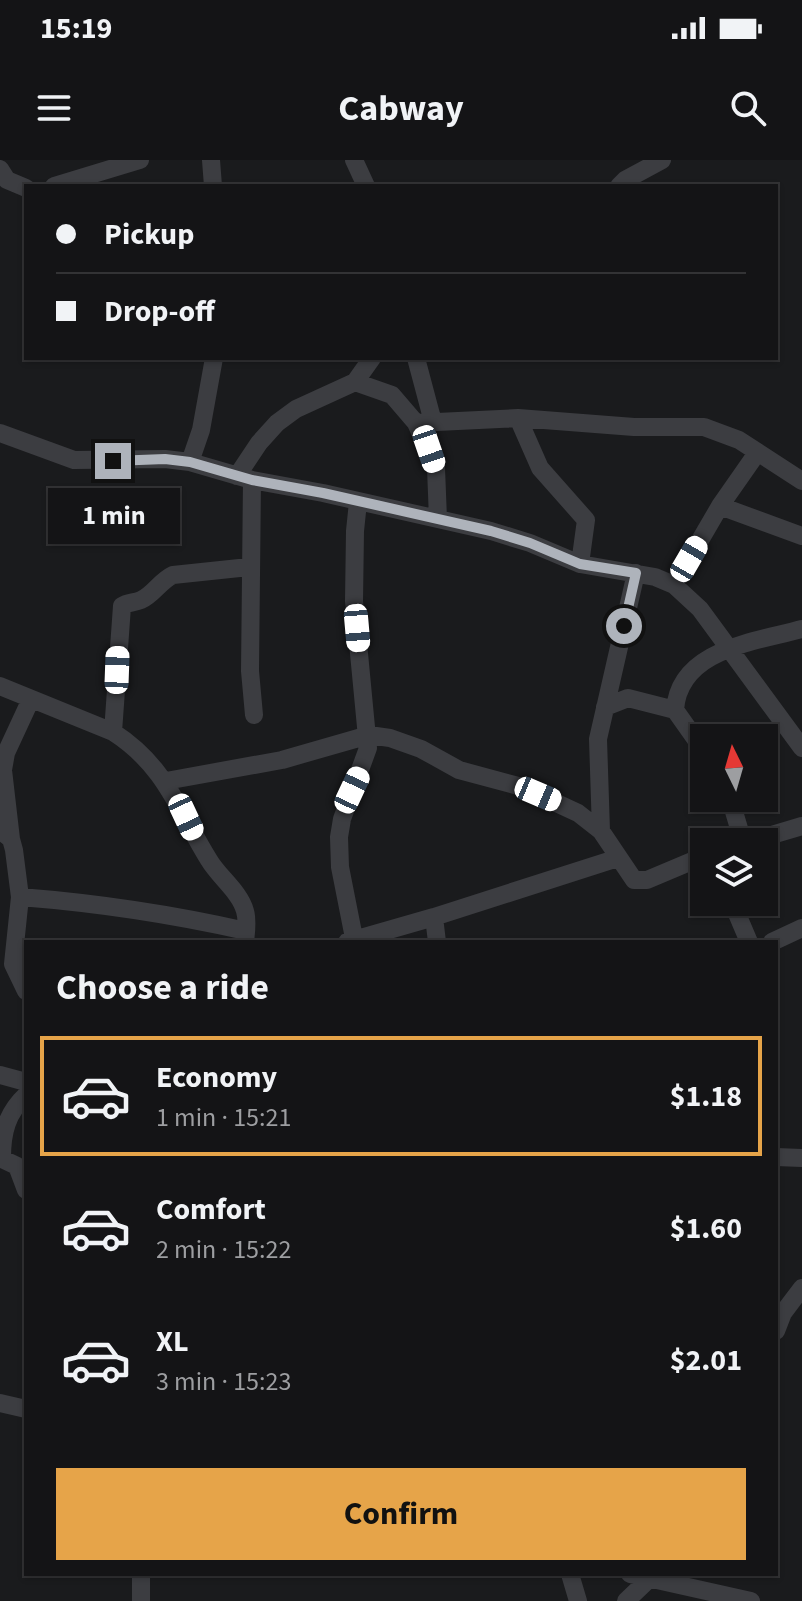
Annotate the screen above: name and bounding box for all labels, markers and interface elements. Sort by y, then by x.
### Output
text: 15:19 [40,7,112,50]
text: Cabway [338,83,464,134]
icon: menu [32,86,76,130]
icon: search [726,86,770,130]
text: Pickup [104,213,194,256]
text: Drop-off [104,290,215,333]
car [410,422,448,476]
route end [95,443,131,479]
callout: 1 min [47,489,179,545]
text: 1 min [82,497,146,534]
car [667,532,711,586]
car [343,603,371,653]
route start [606,608,642,644]
car [104,646,130,694]
north arrow [690,724,778,812]
map controls [690,724,778,916]
car [331,763,373,817]
car [511,774,565,814]
car [165,790,207,844]
button: layers [690,828,778,916]
text: Choose a ride [56,962,269,1013]
text: Economy [156,1056,277,1099]
icon: car [60,1060,132,1132]
text: $1.18 [670,1075,742,1118]
text: 1 min · 15:21 [156,1099,291,1136]
text: Comfort [156,1188,266,1231]
icon: car [60,1192,132,1264]
text: $1.60 [670,1207,742,1250]
text: 2 min · 15:22 [156,1231,291,1268]
text: XL [156,1320,189,1363]
icon: car [60,1324,132,1396]
text: $2.01 [670,1339,742,1382]
text: 3 min · 15:23 [156,1363,291,1400]
button: Confirm [56,1468,746,1560]

